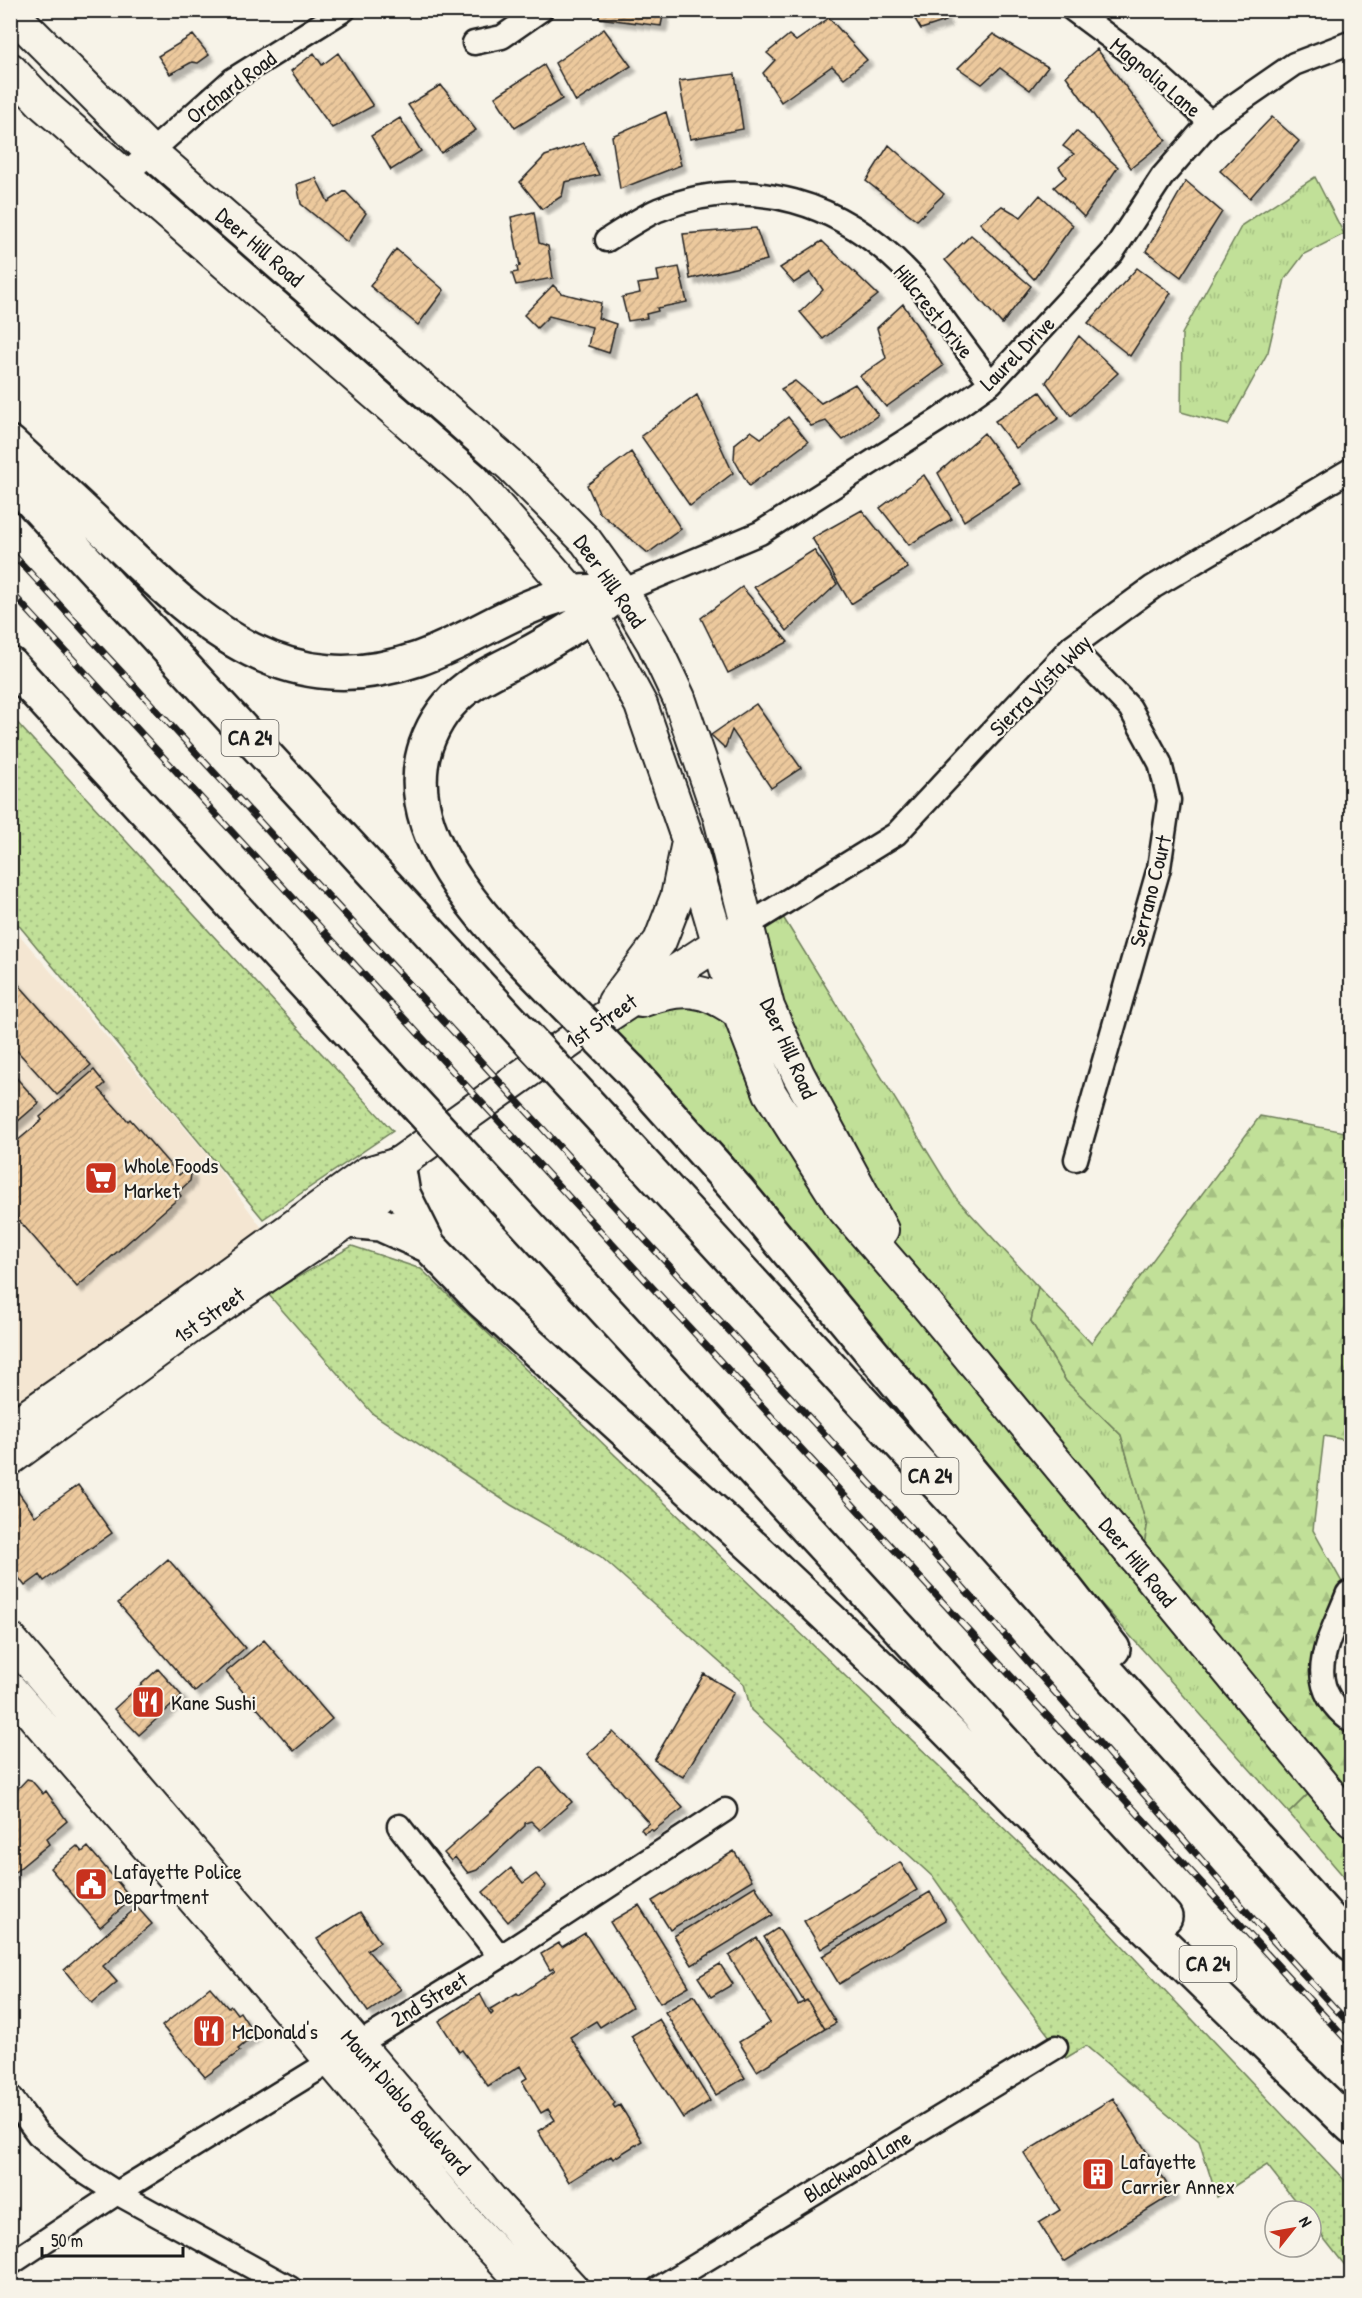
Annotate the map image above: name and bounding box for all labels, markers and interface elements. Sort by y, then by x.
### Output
street label: Magnolia Lane [1104,30,1208,124]
street label: Orchard Road [180,43,282,131]
street label: Deer Hill Road [210,200,311,294]
street label: Hillcrest Drive [887,258,981,365]
street label: Laurel Drive [973,309,1061,397]
street label: Deer Hill Road [567,528,653,634]
street label: Sierra Vista Way [982,627,1098,743]
road number: CA 24 [222,720,278,756]
street label: Serrano Court [1122,832,1178,950]
street label: 1st Street [559,986,643,1056]
street label: Deer Hill Road [753,993,825,1103]
place label: Whole Foods Market [124,1150,218,1205]
supermarket icon: Whole Foods Market [83,1160,119,1196]
street label: 1st Street [168,1279,251,1350]
road number: CA 24 [902,1458,958,1494]
street label: Deer Hill Road [1093,1511,1184,1613]
restaurant icon: Kane Sushi [130,1684,166,1720]
place label: Kane Sushi [171,1687,256,1717]
place label: Lafayette Police Department [114,1856,242,1911]
public building icon: Lafayette Police Department [73,1866,109,1902]
road number: CA 24 [1180,1946,1236,1982]
street label: 2nd Street [385,1964,474,2034]
restaurant icon: McDonald's [191,2013,227,2049]
place label: McDonald's [232,2016,318,2046]
street label: Mount Diablo Boulevard [334,2023,478,2182]
street label: Blackwood Lane [798,2122,917,2210]
place label: Lafayette Carrier Annex [1121,2146,1235,2201]
building icon: Lafayette Carrier Annex [1080,2156,1116,2192]
north arrow [1263,2199,1323,2259]
text: N [1294,2212,1318,2231]
scale bar [42,2220,183,2258]
text: 50 m [51,2228,83,2253]

